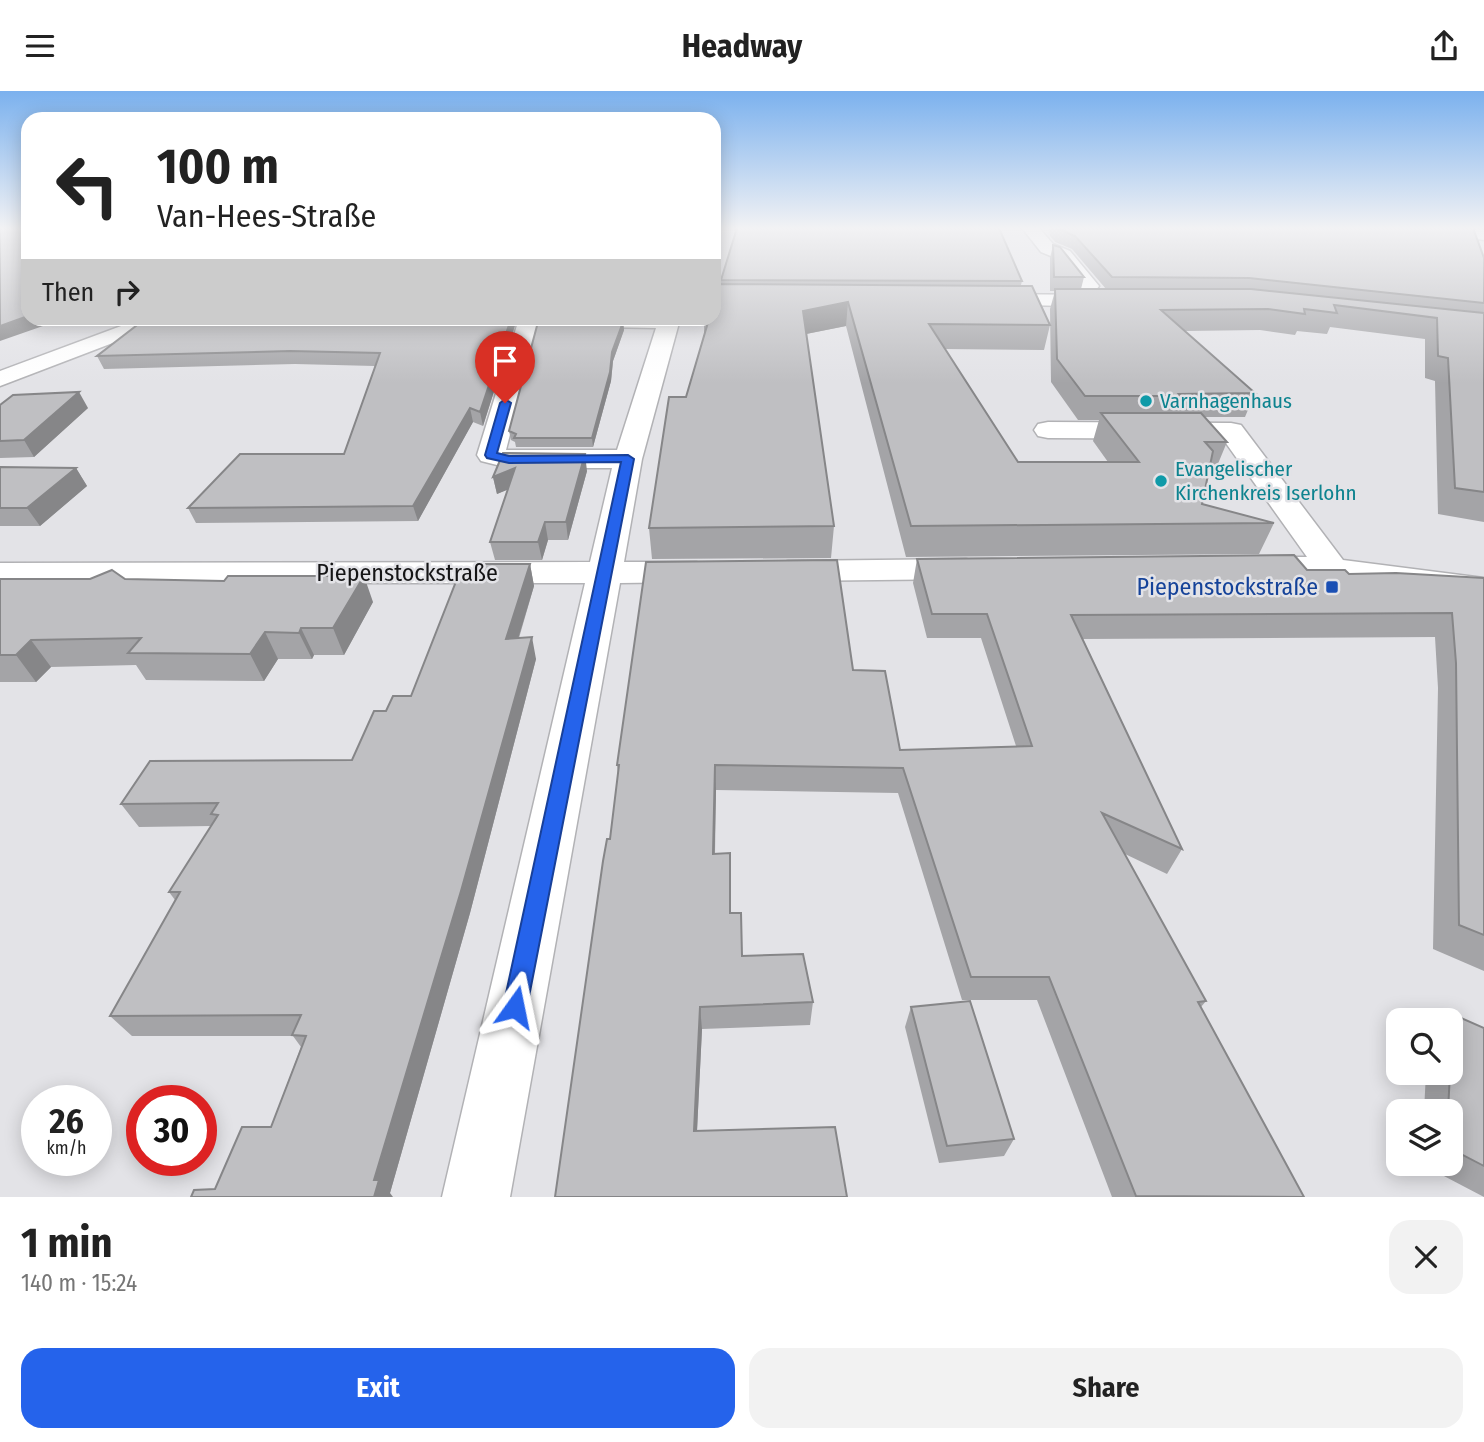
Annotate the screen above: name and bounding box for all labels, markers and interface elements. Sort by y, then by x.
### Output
icon: menu [21,27,59,65]
text: Headway [682,27,802,65]
icon: share [1425,27,1463,65]
text: 100 m [157,137,279,196]
icon: left [42,140,133,231]
text: Van-Hees-Straße [157,197,376,235]
icon: right [108,273,146,311]
text: Then [42,277,94,308]
pin [475,331,535,403]
icon: arrive [486,342,524,380]
place label: Varnhagenhaus [1160,388,1292,414]
marker: Varnhagenhaus [1138,393,1154,409]
place label: Evangelischer Kirchenkreis Iserlohn [1175,456,1357,506]
marker: Evangelischer Kirchenkreis Iserlohn [1153,473,1169,489]
street label: Piepenstockstraße [316,559,498,587]
place label: Piepenstockstraße [1136,573,1318,601]
marker: Piepenstockstraße [1324,579,1340,595]
position arrow [478,970,552,1044]
map controls [1386,1008,1463,1176]
button: search [1386,1008,1463,1085]
speed limit sign: 30 [126,1085,217,1176]
button: layers [1386,1099,1463,1176]
text: 26 [49,1100,84,1142]
text: km/h [46,1137,87,1159]
text: 1 min [21,1218,112,1268]
button: close [1389,1220,1463,1294]
text: 140 m · 15:24 [21,1269,137,1297]
button: Exit [21,1348,735,1428]
button: Share [749,1348,1463,1428]

